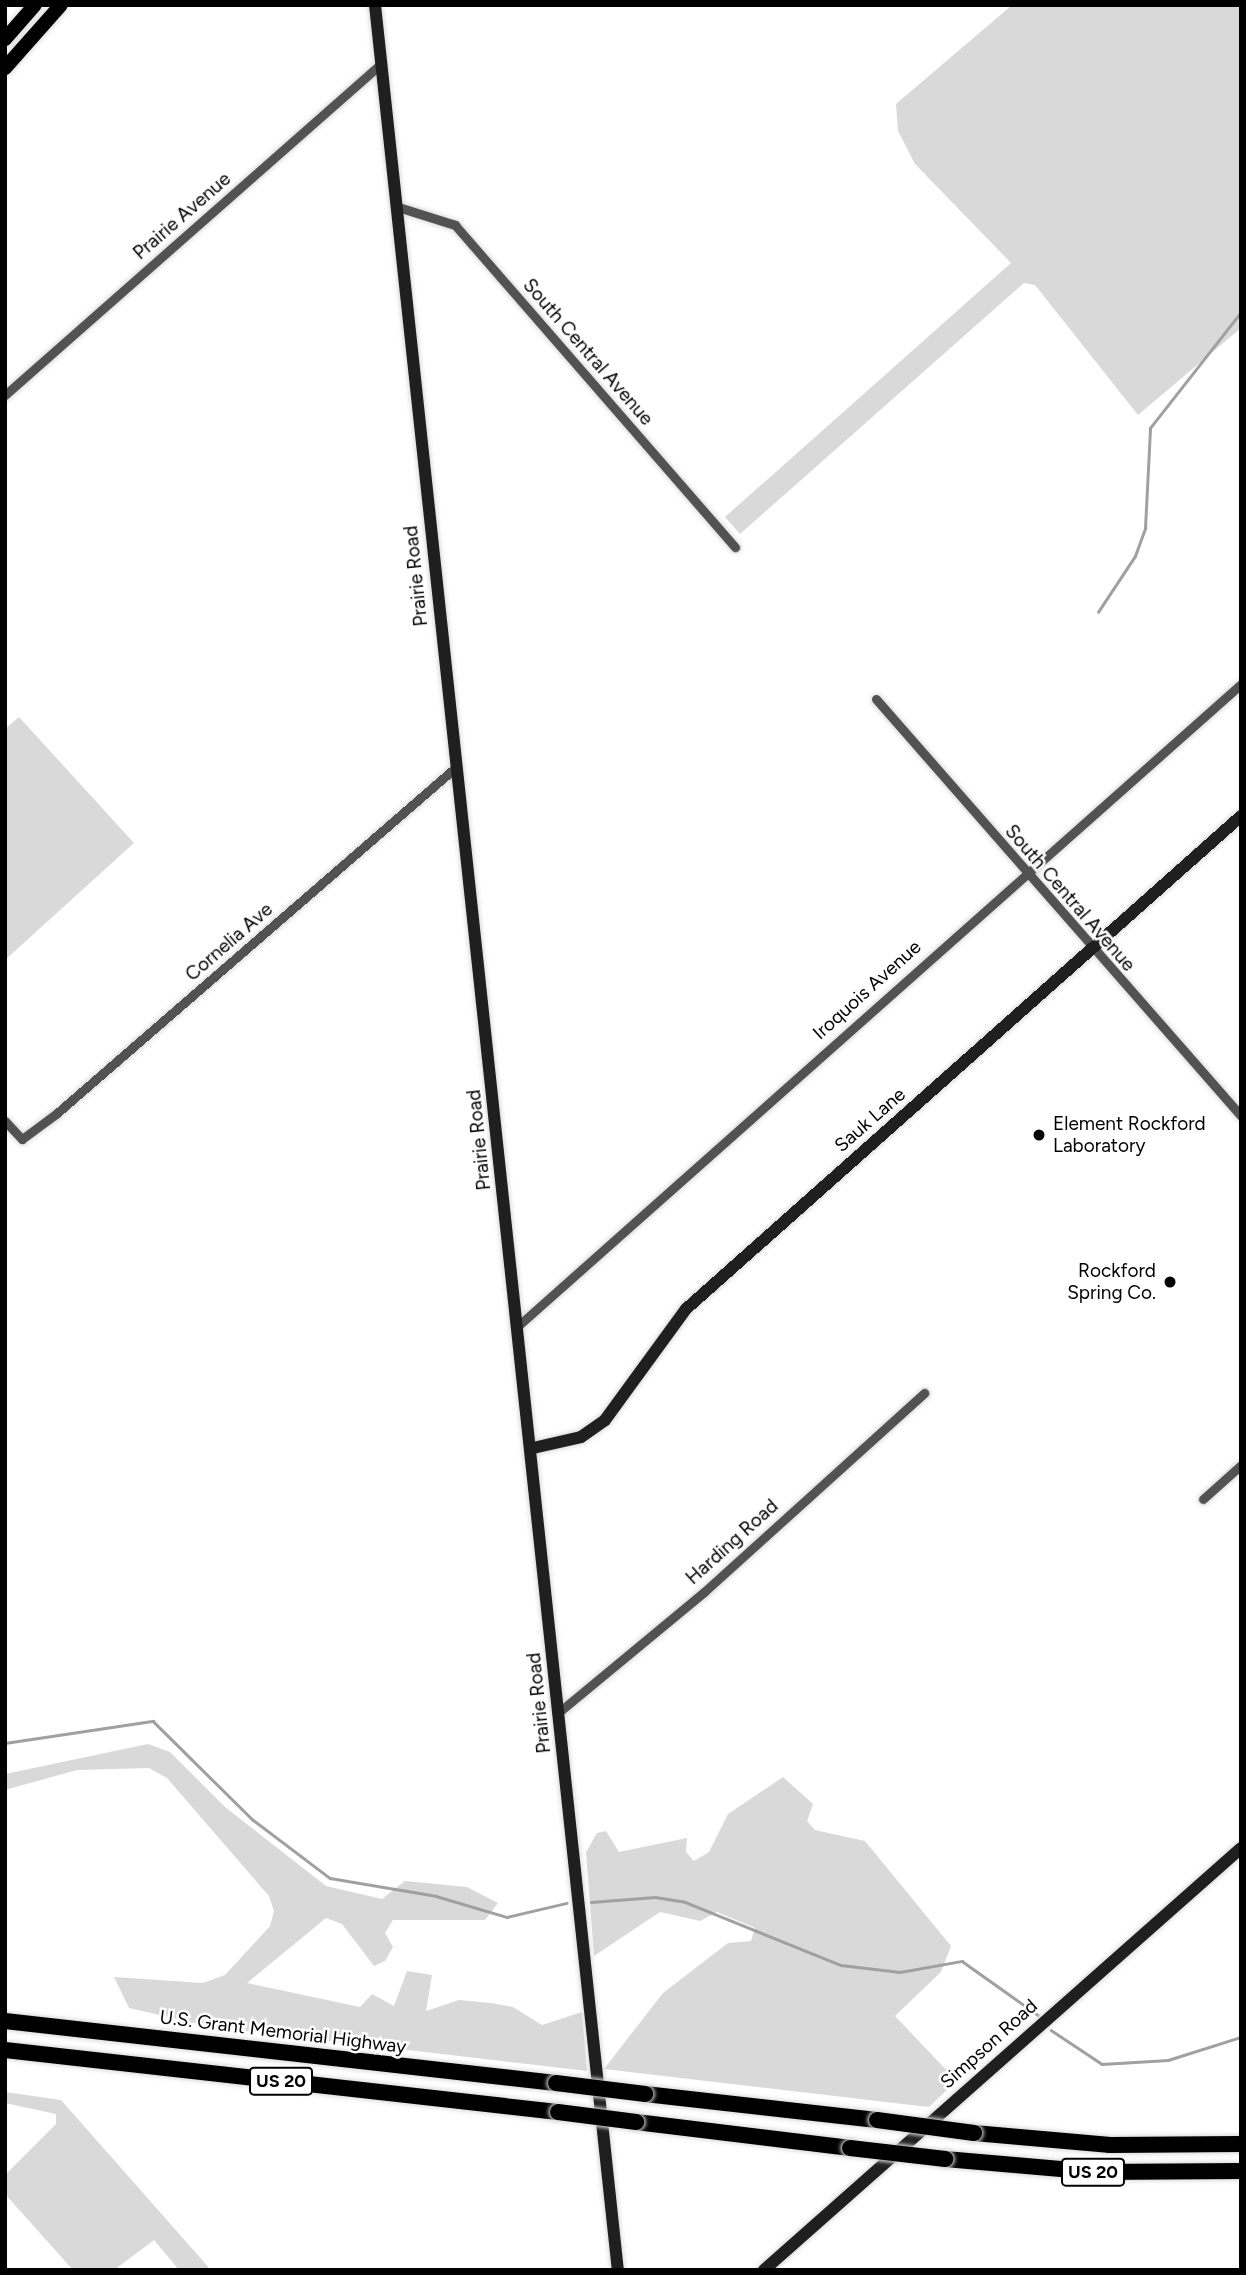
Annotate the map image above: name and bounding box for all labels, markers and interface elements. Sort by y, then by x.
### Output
street label: Prairie Avenue [129,168,235,264]
street label: South Central Avenue [518,274,658,430]
street label: Prairie Road [399,525,433,627]
street label: South Central Avenue [1000,820,1140,976]
street label: Cornelia Ave [181,898,277,986]
street label: Iroquois Avenue [808,936,926,1044]
street label: Sauk Lane [830,1083,910,1157]
street label: Prairie Road [462,1089,496,1191]
place label: Element Rockford Laboratory [1053,1113,1206,1157]
marker: Element Rockford Laboratory [1031,1127,1047,1143]
place label: Rockford Spring Co. [1067,1260,1156,1304]
marker: Rockford Spring Co. [1162,1274,1178,1290]
street label: Harding Road [681,1495,783,1589]
street label: Prairie Road [522,1652,556,1754]
street label: Simpson Road [936,1995,1042,2093]
street label: U.S. Grant Memorial Highway [158,2006,408,2058]
road number: US 20 [248,2066,314,2096]
road number: US 20 [1060,2158,1126,2186]

